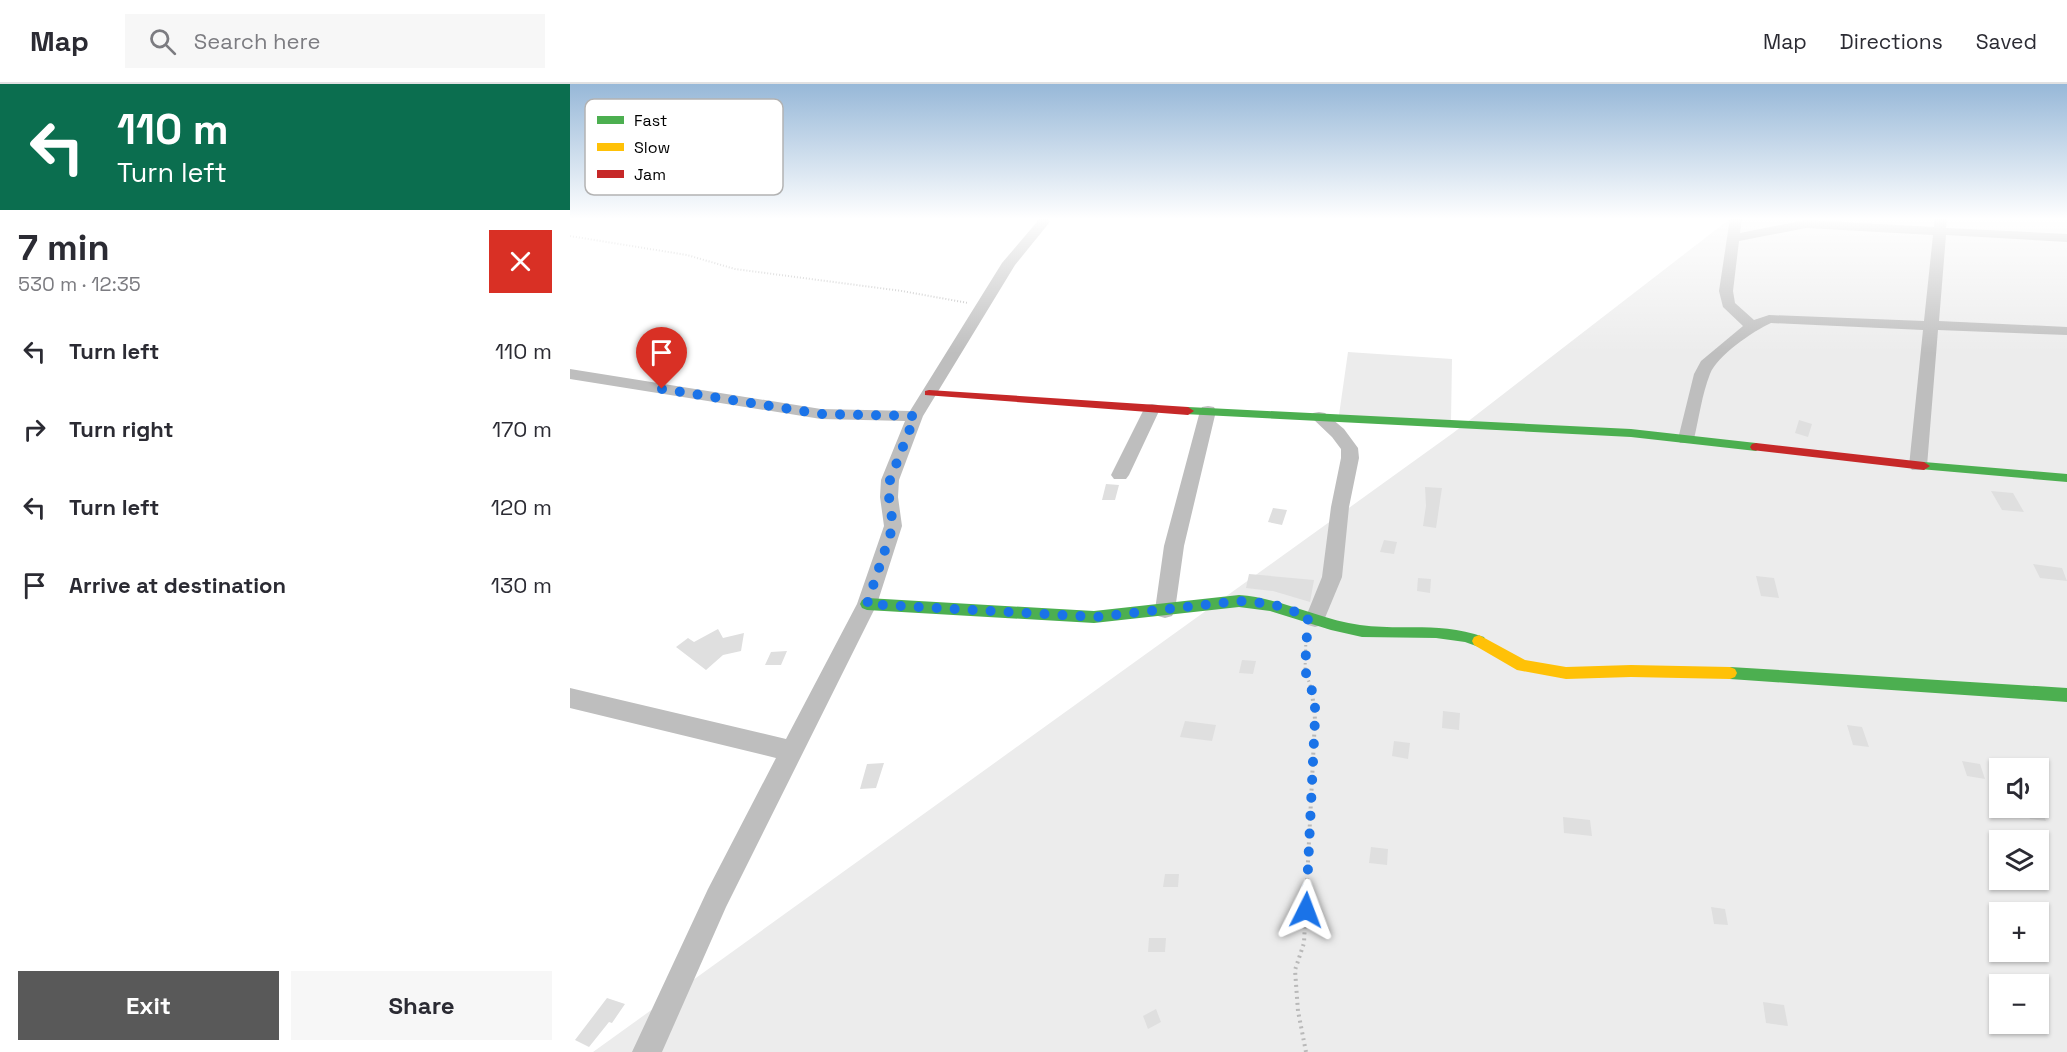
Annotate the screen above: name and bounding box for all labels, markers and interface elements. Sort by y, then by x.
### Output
search box [125,14,545,68]
text: Map [30,23,89,59]
icon: search [146,25,179,58]
text: Search here [194,27,321,55]
text: Map [1763,28,1807,55]
text: Directions [1840,28,1943,55]
text: Saved [1976,28,2037,55]
legend [585,99,783,195]
text: 110 m [117,103,229,156]
icon: left [18,108,96,186]
text: Fast [634,110,667,131]
text: Slow [634,137,670,158]
text: Turn left [117,155,227,190]
text: Jam [634,164,666,185]
text: 7 min [18,225,110,271]
button: close [489,230,552,293]
text: 530 m · 12:35 [18,271,141,297]
pin [636,327,687,389]
icon: left [18,335,51,368]
icon: arrive [645,336,678,369]
text: Turn left [69,337,159,365]
text: 110 m [495,337,552,365]
icon: right [18,413,51,446]
text: Turn right [69,415,174,443]
text: 170 m [492,415,552,443]
icon: left [18,491,51,524]
text: Turn left [69,493,159,521]
text: 120 m [491,493,552,521]
icon: arrive [18,569,51,602]
text: Arrive at destination [69,571,286,599]
text: 130 m [491,571,552,599]
map controls [1989,758,2049,1034]
button: sound [1989,758,2049,818]
button: layers [1989,830,2049,890]
position arrow [1274,878,1338,942]
button: + [1989,902,2049,962]
button: Exit [18,971,279,1040]
button: Share [291,971,552,1040]
button: − [1989,974,2049,1034]

